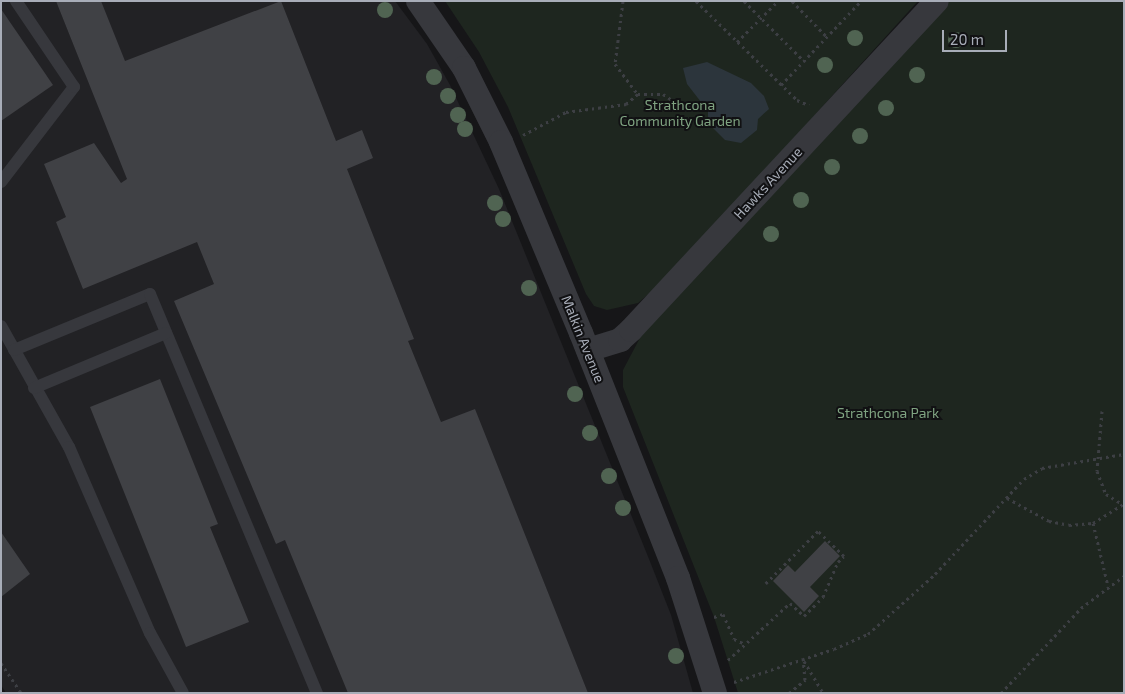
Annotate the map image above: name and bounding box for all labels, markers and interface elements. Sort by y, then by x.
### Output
scale bar [945,20,1010,52]
text: 20 m [950,30,984,48]
park label: Strathcona Community Garden [619,97,741,130]
street label: Hawks Avenue [730,143,806,223]
street label: Malkin Avenue [558,293,608,385]
park label: Strathcona Park [837,405,939,421]

